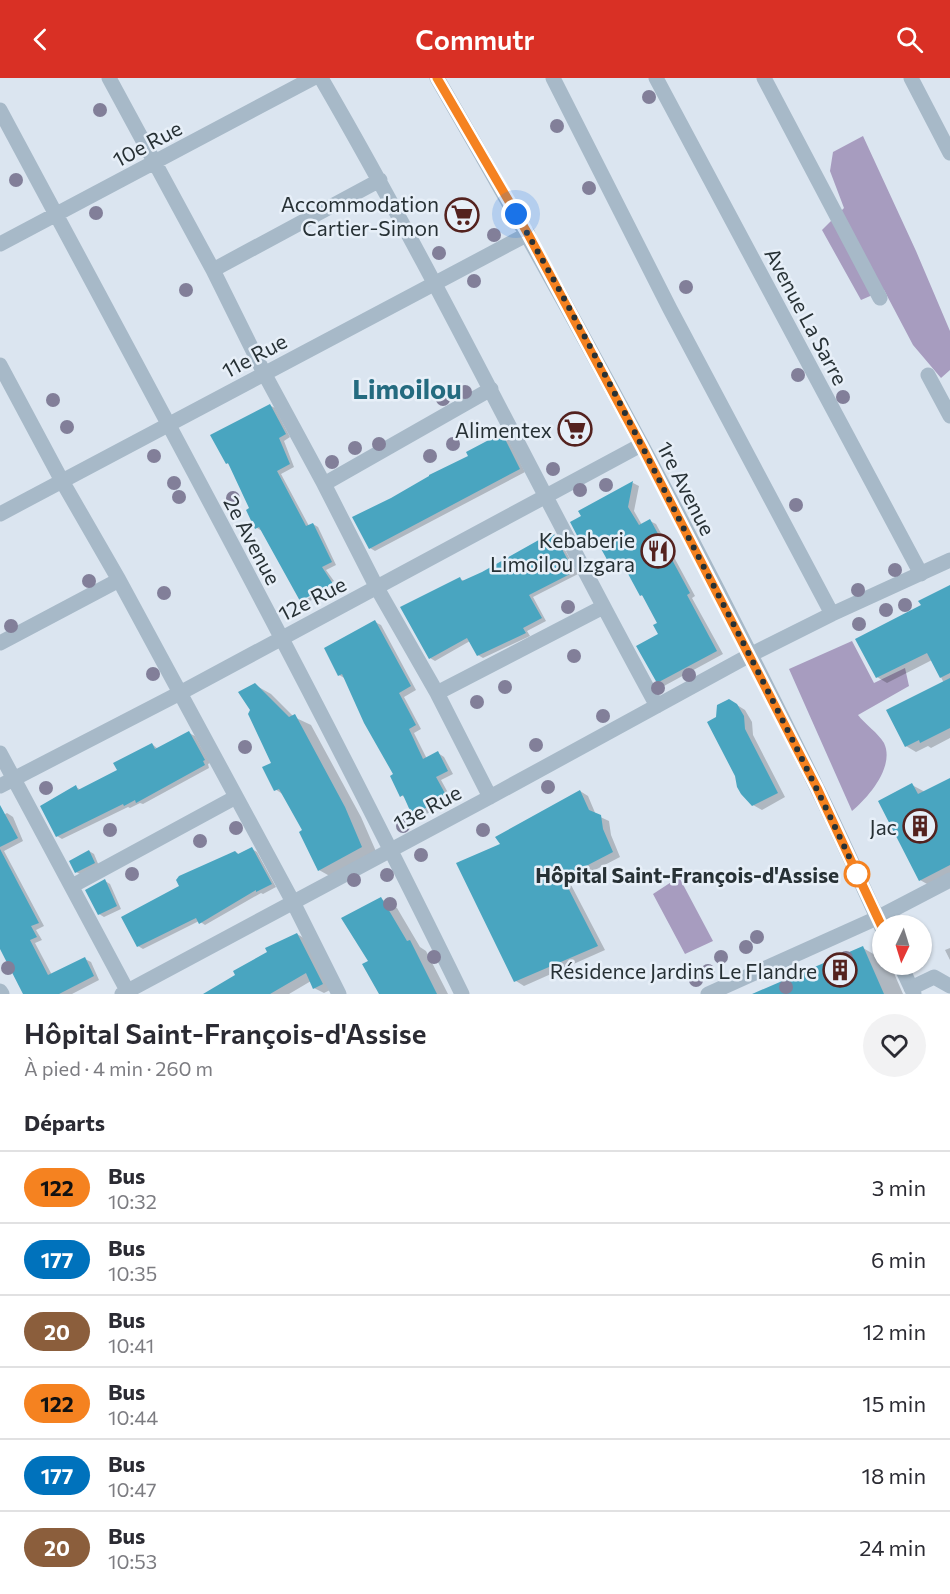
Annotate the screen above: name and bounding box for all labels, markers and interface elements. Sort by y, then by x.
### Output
icon: back [24,23,57,56]
text: Commutr [415,23,535,56]
icon: search [893,23,926,56]
street label: 10e Rue [108,114,186,172]
place label: Accommodation Cartier-Simon [281,191,439,240]
supermarket icon: Accommodation Cartier-Simon [444,197,480,233]
your location [501,199,531,229]
street label: Avenue La Sarre [760,243,854,389]
street label: 11e Rue [217,328,291,382]
district label: Limoilou [352,372,462,405]
supermarket icon: Alimentex [557,411,593,447]
place label: Alimentex [455,417,552,442]
street label: 1re Avenue [653,437,721,539]
street label: 2e Avenue [219,491,287,589]
place label: Kebaberie Limoilou Izgara [490,527,635,576]
restaurant icon: Kebaberie Limoilou Izgara [640,533,676,569]
street label: 12e Rue [274,570,350,626]
street label: 13e Rue [389,779,465,835]
building icon: Jac [902,808,938,844]
place label: Jac [870,814,897,839]
marker: Hôpital Saint-François-d'Assise [844,861,870,887]
place label: Hôpital Saint-François-d'Assise [535,862,839,887]
north arrow [872,915,932,975]
map controls [872,915,932,975]
building icon: Résidence Jardins Le Flandre [822,952,858,988]
place label: Résidence Jardins Le Flandre [550,958,817,983]
button: heart [863,1014,926,1077]
text: Hôpital Saint-François-d'Assise [24,1016,426,1050]
text: À pied · 4 min · 260 m [24,1056,213,1080]
text: Départs [24,1109,105,1136]
text: Bus [108,1162,145,1189]
text: 3 min [872,1174,926,1201]
text: 122 [40,1175,74,1200]
text: 10:32 [108,1189,157,1213]
text: Bus [108,1234,145,1261]
text: 6 min [871,1246,926,1273]
text: 177 [41,1247,73,1272]
text: 10:35 [108,1261,157,1285]
text: Bus [108,1306,145,1333]
text: 12 min [863,1318,926,1345]
text: 20 [44,1319,70,1344]
text: 10:41 [108,1333,154,1357]
text: Bus [108,1378,145,1405]
text: 15 min [862,1390,926,1417]
text: 122 [40,1391,74,1416]
text: 10:44 [108,1405,158,1429]
text: Bus [108,1450,145,1477]
text: 18 min [862,1462,926,1489]
text: 177 [41,1463,73,1488]
text: 10:47 [108,1477,156,1501]
text: Bus [108,1522,145,1549]
text: 24 min [859,1534,926,1561]
text: 20 [44,1535,70,1560]
text: 10:53 [108,1549,157,1573]

